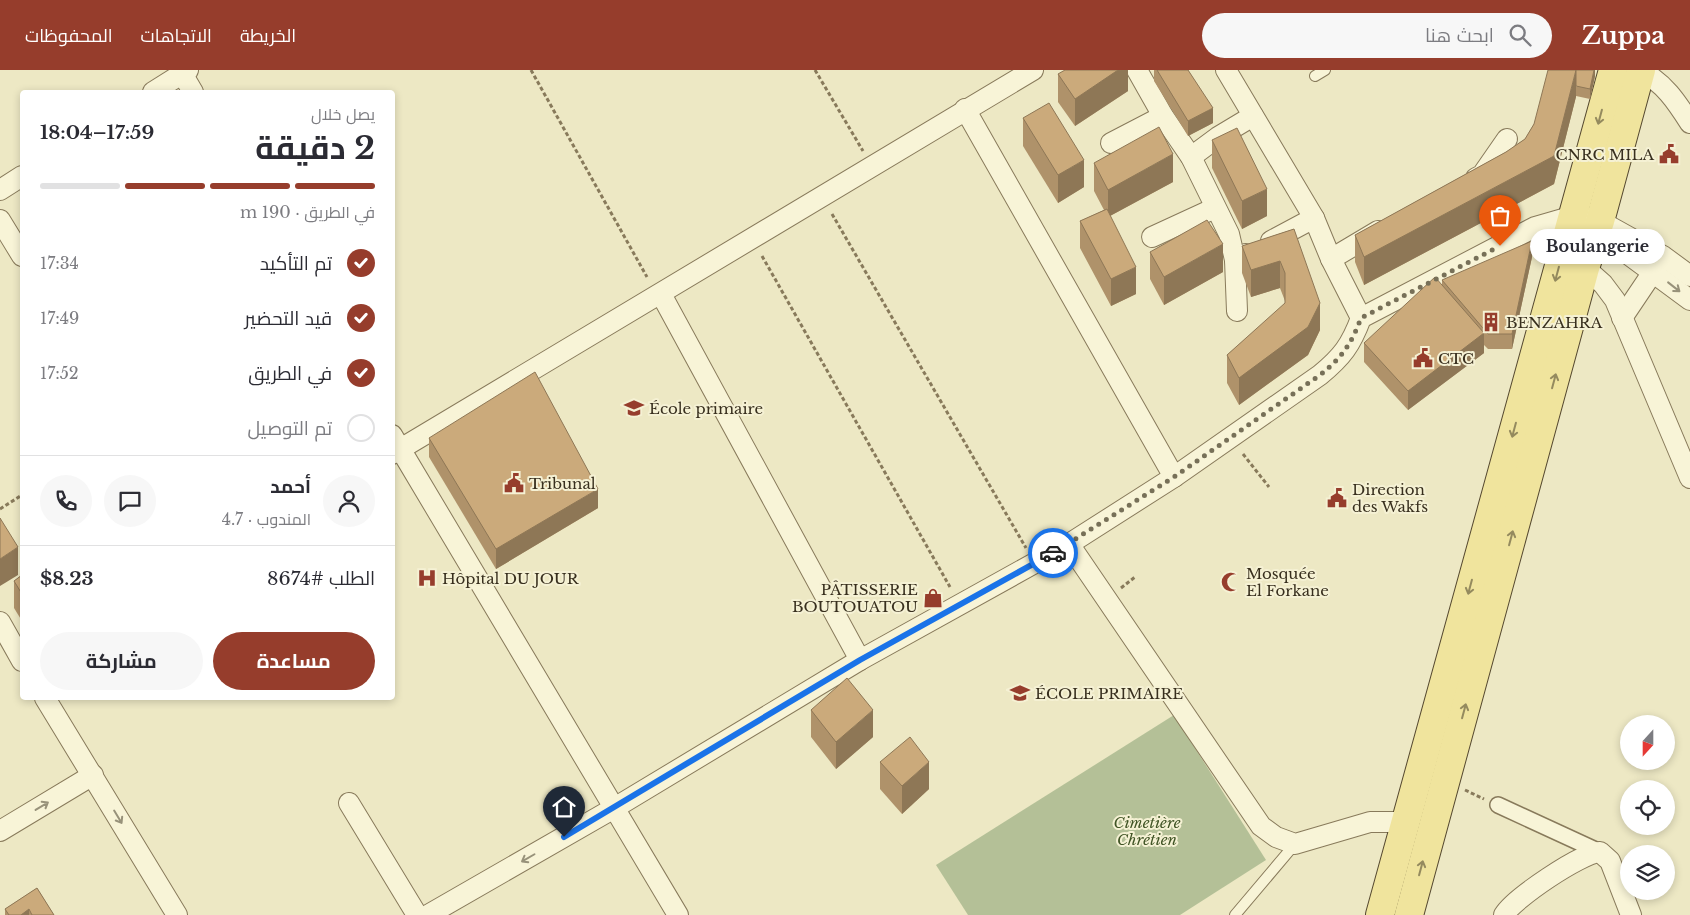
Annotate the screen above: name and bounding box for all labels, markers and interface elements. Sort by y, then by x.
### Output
search box [1202,13,1552,58]
icon: search [1506,21,1534,49]
text: Zuppa [1582,21,1665,50]
text: ابحث هنا [1425,24,1494,47]
text: المحفوظات [25,25,113,47]
text: الاتجاهات [141,25,212,47]
text: الخريطة [240,25,296,47]
text: يصل خلال [311,104,375,124]
one-way arrow [1595,109,1604,125]
text: 17:59–18:04 [40,121,154,144]
text: 2 دقيقة [255,128,375,168]
public building icon: CNRC MILA [1658,143,1680,165]
place label: CNRC MILA [1555,145,1654,164]
pin [1479,195,1521,246]
text: في الطريق · 190 m [240,202,375,222]
icon: bag [1486,202,1514,230]
callout: Boulangerie [1530,228,1665,264]
text: Boulangerie [1546,236,1649,256]
icon: check [347,249,375,277]
text: تم التأكيد [260,252,332,275]
text: 17:34 [40,253,79,273]
one-way arrow [1552,265,1561,281]
one-way arrow [1667,282,1681,292]
icon: check [347,304,375,332]
text: قيد التحضير [244,307,332,330]
text: 17:49 [40,308,79,328]
building icon: BENZAHRA [1480,311,1502,333]
place label: BENZAHRA [1506,313,1603,332]
public building icon: CTC [1412,347,1434,369]
place label: CTC [1438,349,1474,368]
icon: check [347,359,375,387]
text: في الطريق [248,362,332,385]
text: 17:52 [40,363,79,383]
one-way arrow [1550,373,1559,389]
school or university icon: École primaire [623,397,645,419]
place label: École primaire [649,399,763,418]
text: تم التوصيل [248,417,332,440]
one-way arrow [1508,422,1518,438]
public building icon: Tribunal [503,472,525,494]
place label: Tribunal [529,474,596,493]
button: phone [40,475,92,527]
button: chat [104,475,156,527]
text: أحمد [270,475,311,498]
button: person [323,475,375,527]
place label: Direction des Wakfs [1352,480,1428,516]
public building icon: Direction des Wakfs [1326,487,1348,509]
text: المندوب · 4.7 [222,509,311,529]
courier [1028,528,1078,578]
one-way arrow [1507,530,1517,546]
icon: car [1039,539,1067,567]
place label: Mosquée El Forkane [1246,564,1329,600]
text: $8.23 [40,567,94,590]
text: الطلب #8674 [267,567,375,590]
hospital icon: Hôpital DU JOUR [416,567,438,589]
place label: Hôpital DU JOUR [442,569,580,588]
mosque icon: Mosquée El Forkane [1220,571,1242,593]
one-way arrow [1465,579,1475,595]
place label: PÂTISSERIE BOUTOUATOU [792,580,918,616]
shop icon: PÂTISSERIE BOUTOUATOU [922,587,944,609]
button: مشاركة [40,632,203,690]
button: مساعدة [213,632,375,690]
school or university icon: ÉCOLE PRIMAIRE [1009,682,1031,704]
place label: ÉCOLE PRIMAIRE [1035,684,1183,703]
one-way arrow [1460,704,1469,720]
north arrow [1620,715,1675,770]
map controls [1620,715,1675,900]
button: locate [1620,780,1675,835]
pin [543,786,585,837]
icon: home [550,793,578,821]
one-way arrow [34,800,48,810]
one-way arrow [113,810,123,824]
park label: Cimetière Chrétien [1114,813,1181,849]
button: layers [1620,845,1675,900]
one-way arrow [521,853,535,863]
one-way arrow [1417,860,1427,876]

